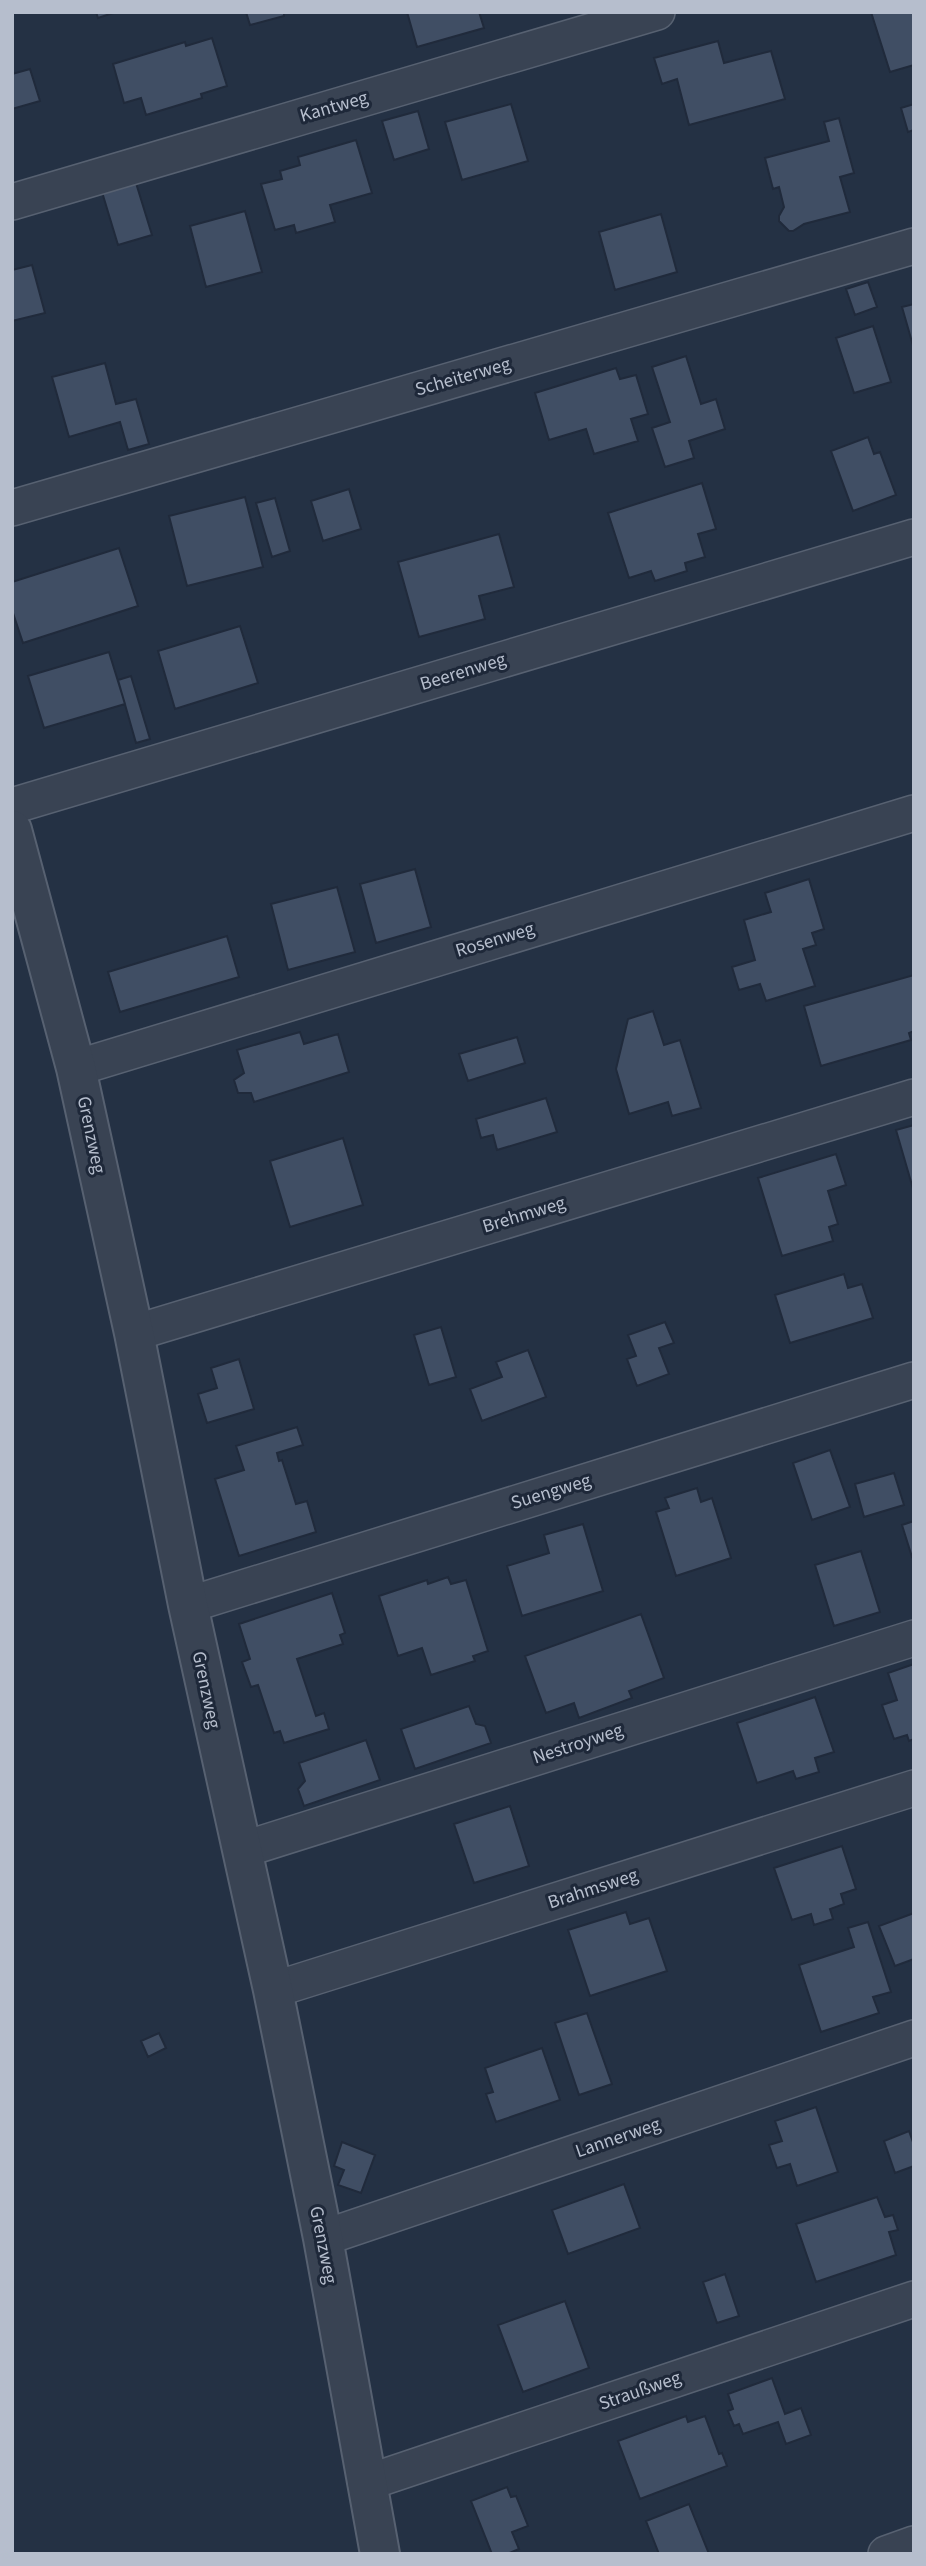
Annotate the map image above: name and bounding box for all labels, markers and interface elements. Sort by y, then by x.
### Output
street label: Kantweg [297,84,372,130]
street label: Scheiterweg [412,350,514,404]
street label: Beerenweg [417,646,510,698]
street label: Rosenweg [452,915,538,965]
street label: Grenzweg [70,1094,112,1177]
street label: Brehmweg [479,1189,569,1240]
street label: Suengweg [508,1467,595,1517]
street label: Grenzweg [185,1649,227,1732]
street label: Nestroyweg [529,1717,627,1771]
street label: Brahmsweg [544,1862,642,1916]
street label: Lannerweg [572,2111,665,2165]
street label: Grenzweg [302,2204,344,2286]
street label: Straußweg [595,2364,685,2418]

